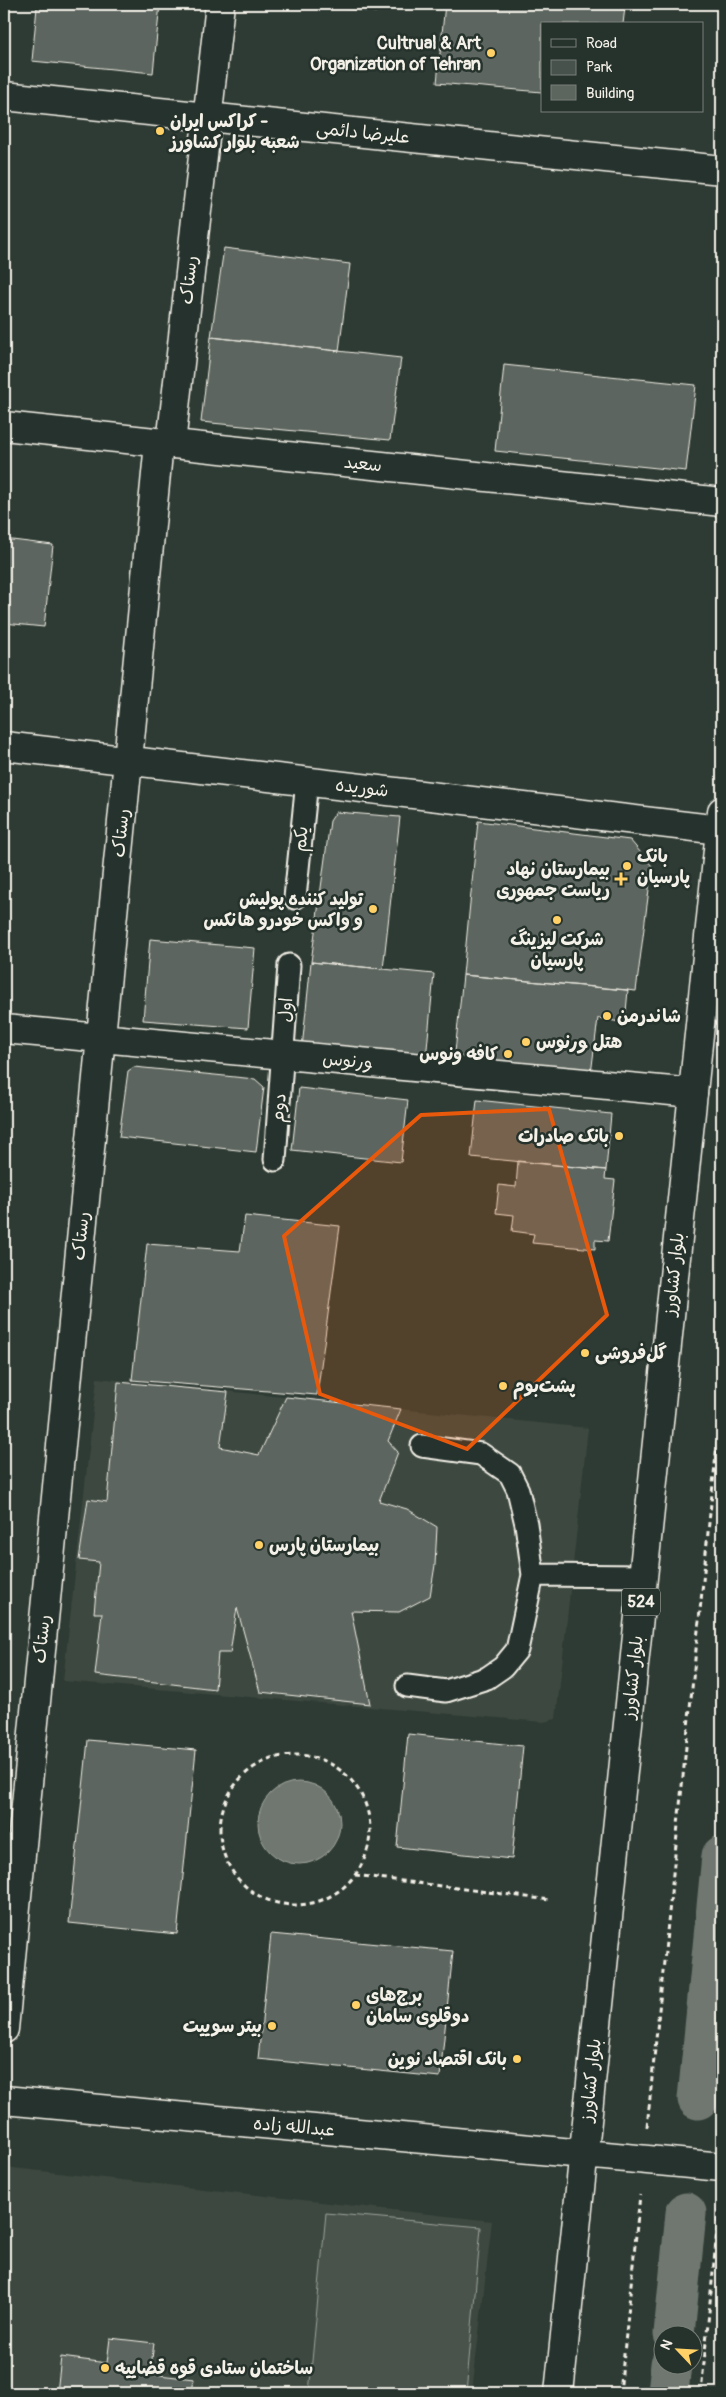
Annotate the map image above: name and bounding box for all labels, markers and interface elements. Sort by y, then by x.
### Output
legend [541,22,704,112]
place label: Cultrual & Art Organization of Tehran [310,32,482,76]
text: Road [586,34,617,53]
marker: Cultrual & Art Organization of Tehran [485,47,497,59]
text: Park [586,58,613,77]
text: Building [586,84,634,103]
place label: کراکس ایران - شعبه بلوار کشاورز [168,110,300,154]
street label: علیرضا دائمی [315,117,411,149]
marker: کراکس ایران - شعبه بلوار کشاورز [154,125,166,137]
street label: رستاک [175,254,203,306]
street label: سعید [343,451,383,477]
street label: شوریده [334,773,390,803]
street label: رستاک [107,807,135,859]
street label: یکم [288,825,316,853]
place label: بانک پارسیان [637,845,691,889]
place label: بیمارستان نهاد ریاست جمهوری [496,858,610,902]
marker: بانک پارسیان [621,860,633,872]
marker: بیمارستان نهاد ریاست جمهوری [614,872,628,886]
place label: تولید کننده پولیش و واکس خودرو هانکس [204,888,364,932]
marker: تولید کننده پولیش و واکس خودرو هانکس [367,903,379,915]
marker: شرکت لیزینگ پارسیان [551,914,563,926]
place label: شرکت لیزینگ پارسیان [510,928,604,972]
street label: اول [274,997,298,1023]
place label: شاندرمن [617,1005,681,1028]
marker: شاندرمن [601,1010,613,1022]
place label: هتل ورنوس [536,1031,623,1054]
marker: هتل ورنوس [520,1036,532,1048]
place label: کافه ونوس [419,1043,498,1066]
street label: ورنوس [322,1047,374,1075]
marker: کافه ونوس [502,1048,514,1060]
street label: دوم [266,1092,294,1124]
place label: بانک صادرات [518,1125,609,1148]
marker: بانک صادرات [613,1130,625,1142]
street label: رستاک [67,1210,95,1262]
street label: بلوار کشاورز [658,1231,690,1319]
place label: گل‌فروشی [595,1342,667,1365]
marker: گل‌فروشی [579,1347,591,1359]
place label: پشت‌بوم [513,1375,576,1400]
marker: پشت‌بوم [497,1380,509,1392]
place label: بیمارستان پارس [269,1534,379,1557]
marker: بیمارستان پارس [253,1539,265,1551]
road number: 524 [622,1588,660,1615]
street label: رستاک [28,1613,56,1665]
street label: بلوار کشاورز [617,1634,649,1722]
place label: برج‌های دوقلوی سامان [366,1984,469,2028]
marker: برج‌های دوقلوی سامان [350,1999,362,2011]
place label: بیتر سوییت [183,2015,262,2038]
marker: بیتر سوییت [266,2020,278,2032]
street label: بلوار کشاورز [575,2037,607,2125]
place label: بانک اقتصاد نوین [388,2048,507,2071]
marker: بانک اقتصاد نوین [511,2053,523,2065]
street label: عبدالله زاده [252,2112,336,2142]
north arrow [654,2324,704,2374]
text: N [657,2337,676,2353]
place label: ساختمان ستادی قوه قضاییه [115,2357,313,2380]
marker: ساختمان ستادی قوه قضاییه [99,2362,111,2374]

